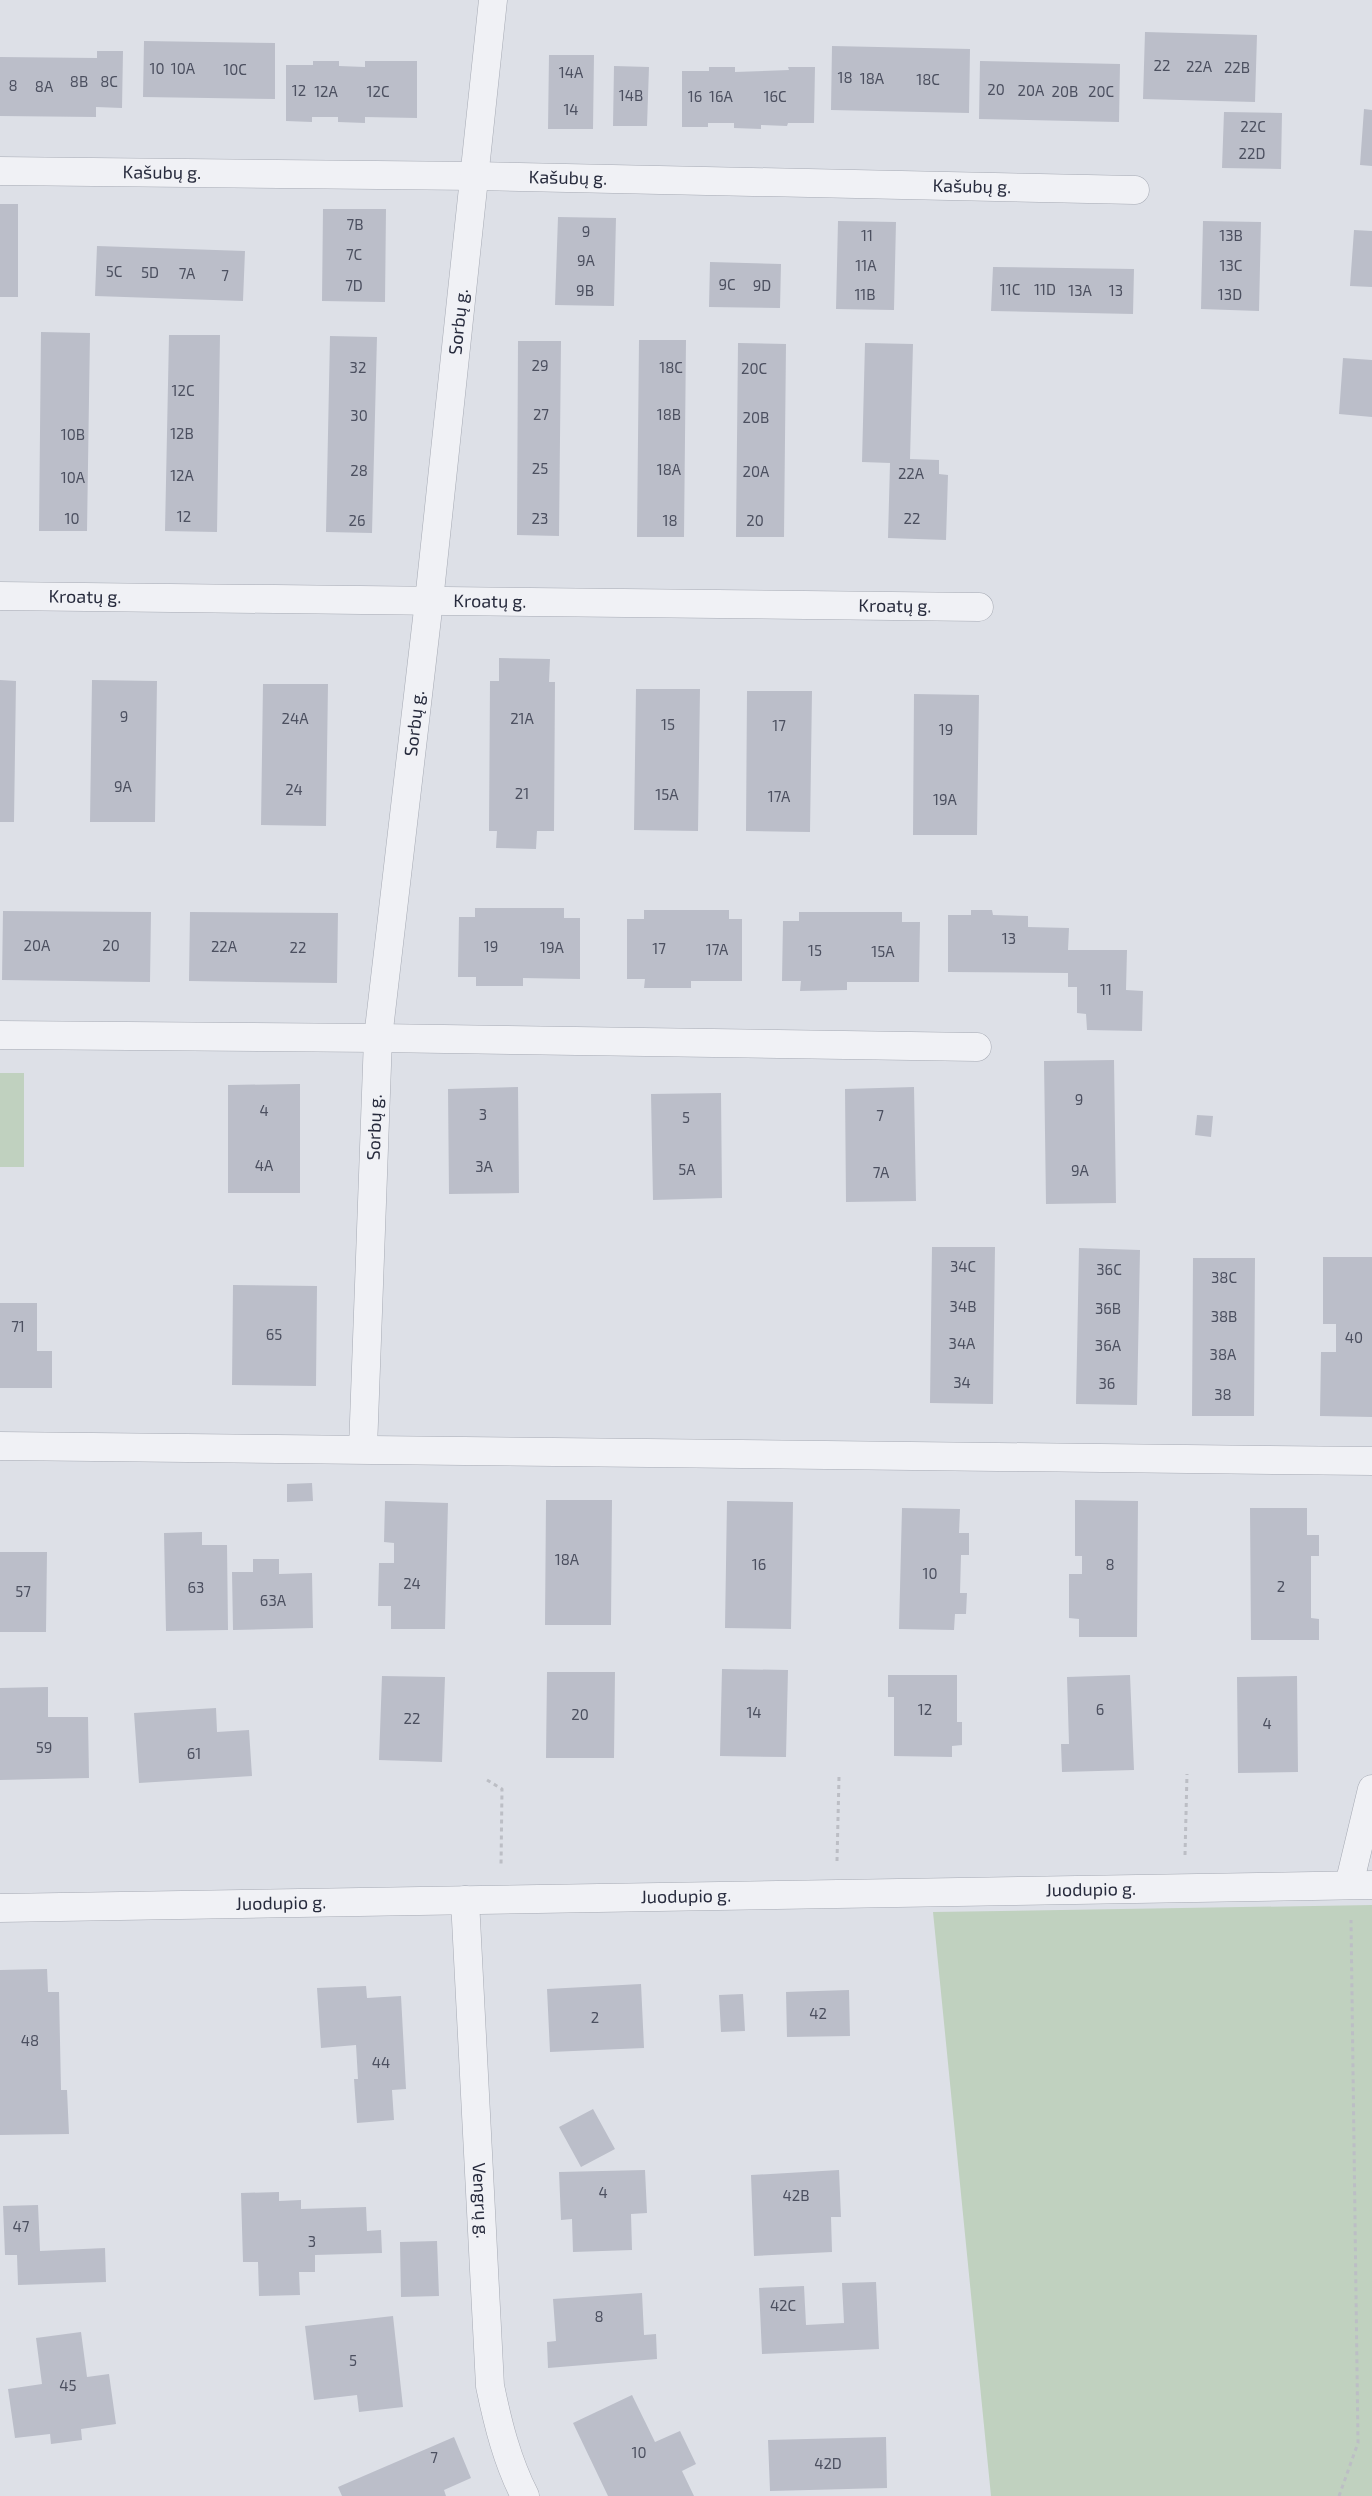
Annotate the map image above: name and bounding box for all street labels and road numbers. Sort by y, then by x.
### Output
street label: Kašubų g. [123,160,201,183]
street label: Kašubų g. [528,165,608,189]
street label: Kašubų g. [932,174,1011,197]
street label: Sorbų g. [443,288,472,356]
street label: Kroatų g. [48,585,122,607]
street label: Kroatų g. [453,589,527,612]
street label: Kroatų g. [858,594,932,616]
street label: Sorbų g. [399,689,428,757]
street label: Sorbų g. [362,1094,386,1161]
street label: Juodupio g. [1045,1877,1136,1900]
street label: Juodupio g. [640,1884,731,1907]
street label: Juodupio g. [235,1891,326,1914]
street label: Vengrų g. [469,2162,494,2239]

